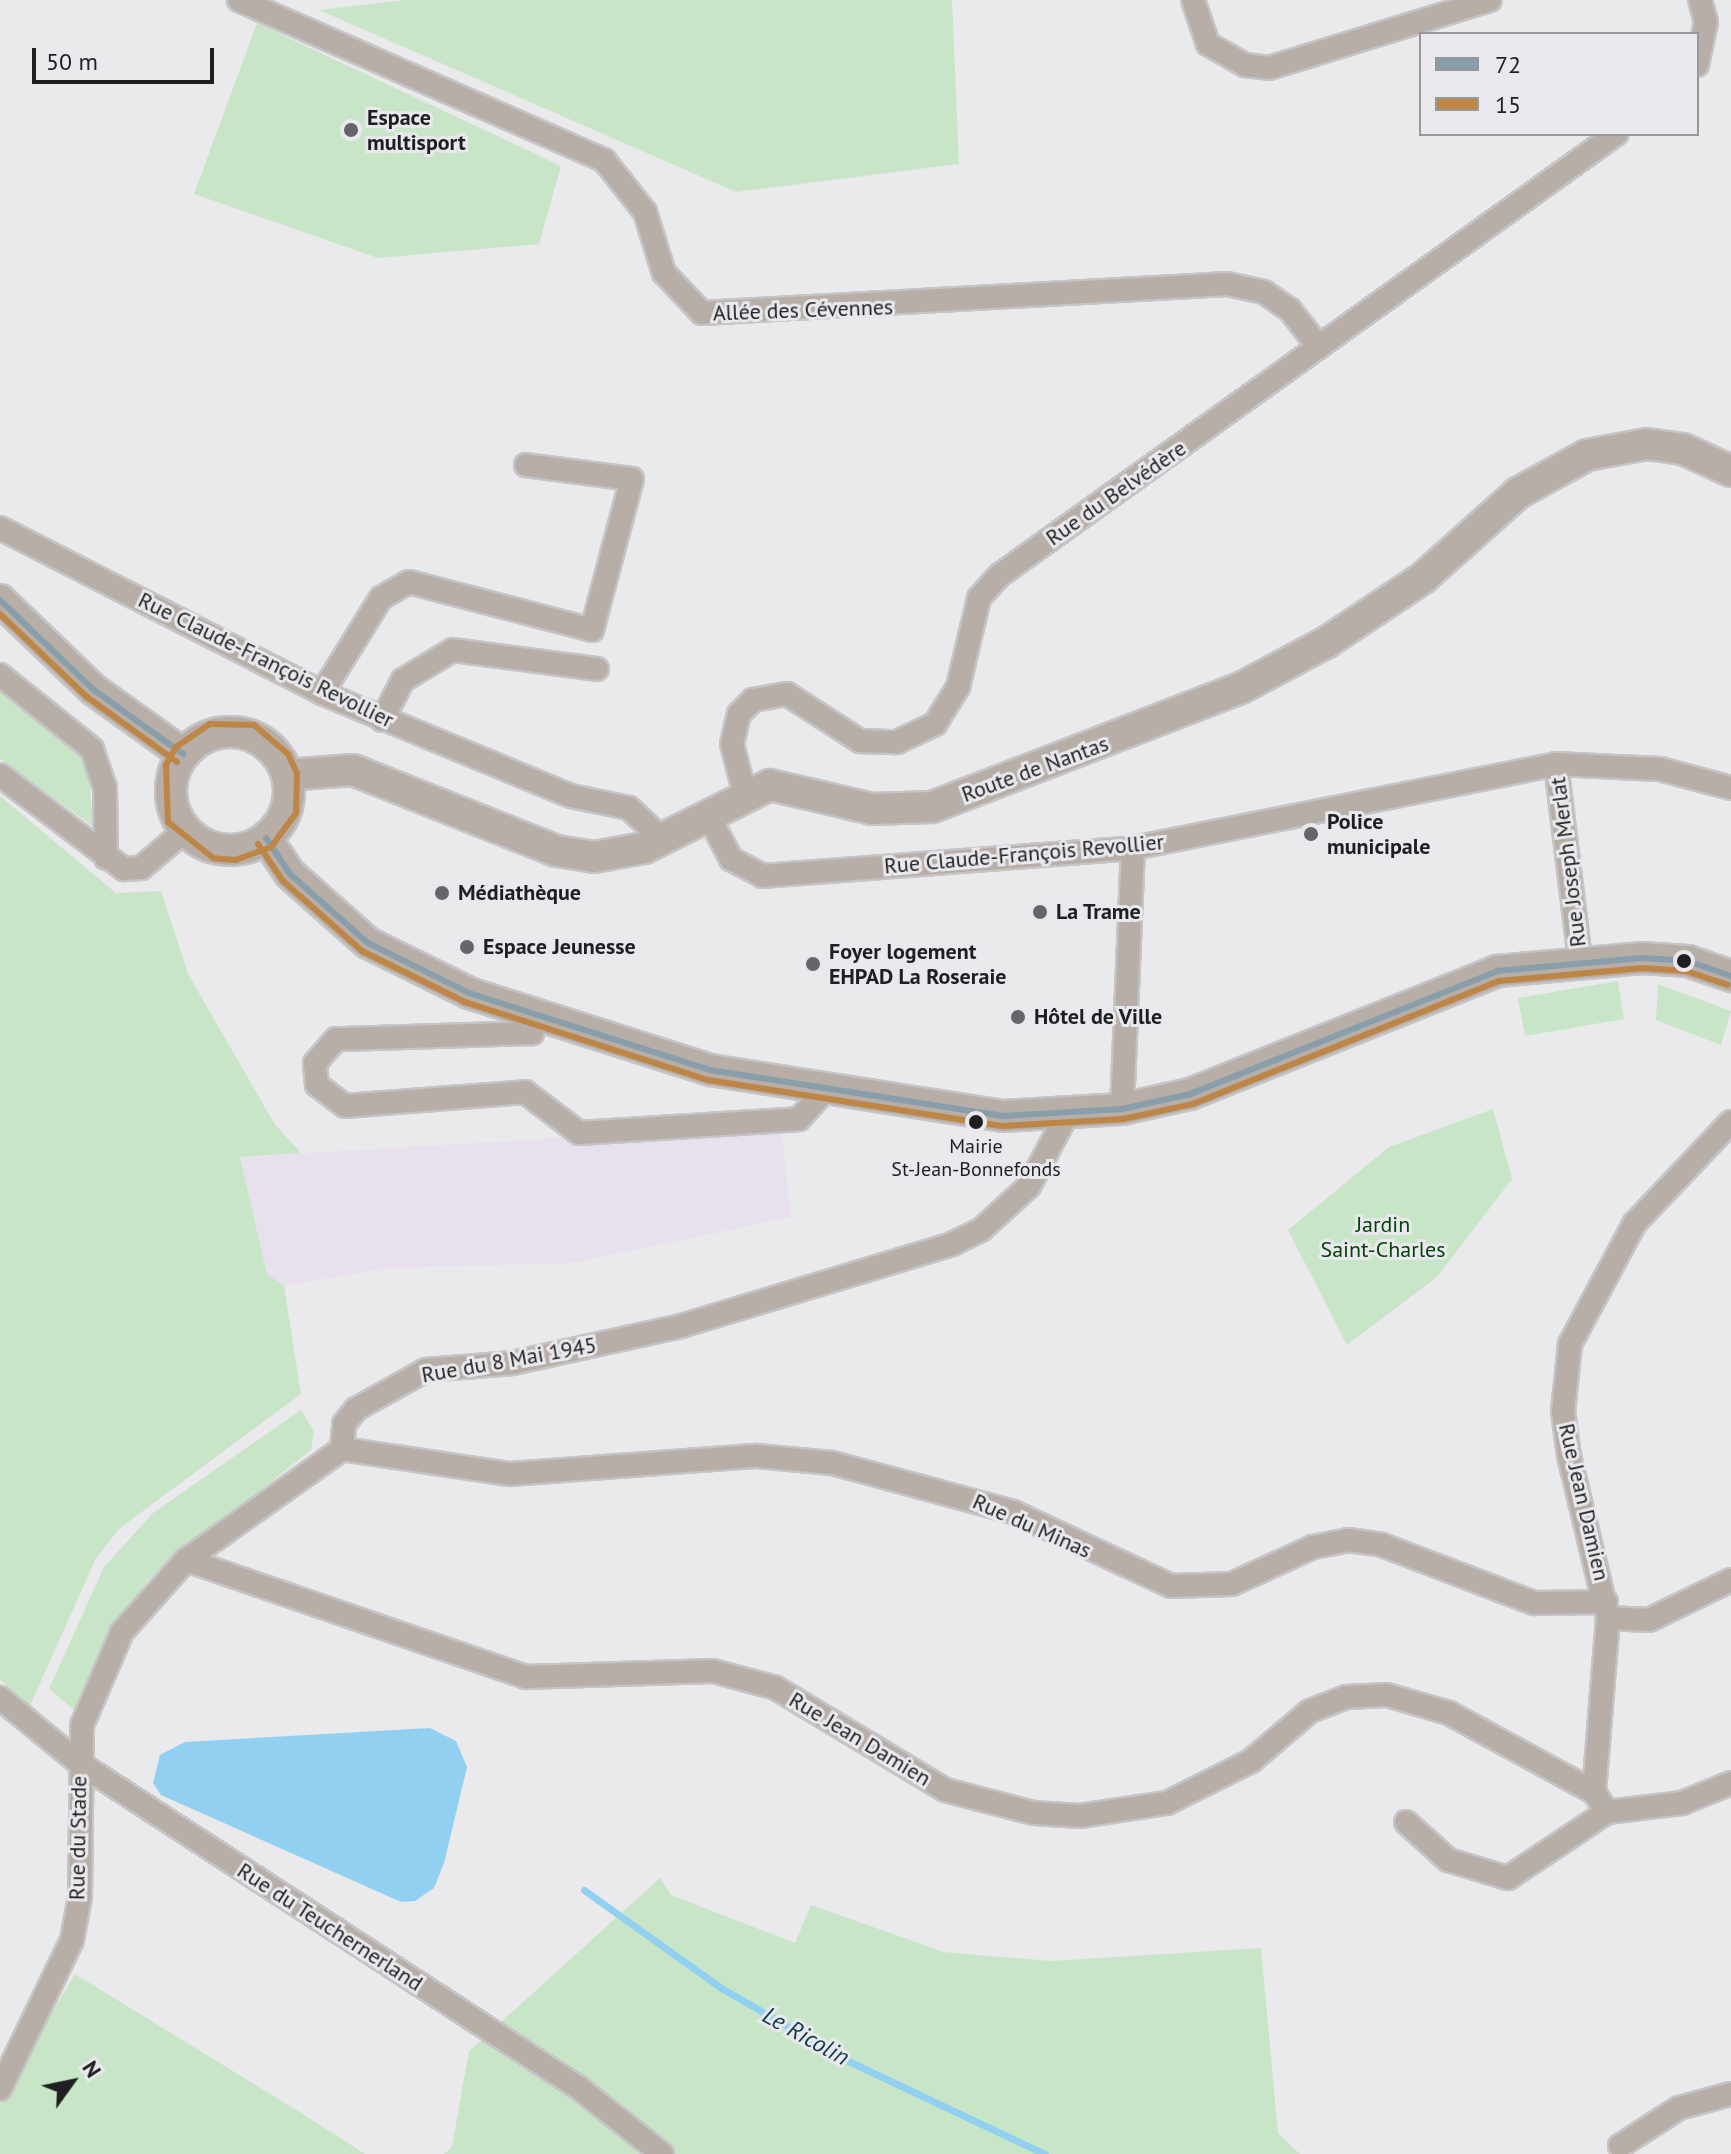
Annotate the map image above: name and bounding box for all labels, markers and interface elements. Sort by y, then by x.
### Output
scale bar [36,32,218,82]
legend [1419,32,1699,136]
text: 50 m [46,46,98,77]
text: 72 [1495,49,1521,80]
text: 15 [1495,89,1521,120]
place label: Espace multisport [367,104,466,156]
marker: Espace multisport [342,121,360,139]
street label: Allée des Cévennes [712,294,894,326]
street label: Rue du Belvédère [1041,435,1191,551]
street label: Rue Claude-François Revollier [134,587,398,733]
street label: Route de Nantas [958,730,1112,808]
street label: Rue Joseph Merlat [1544,775,1592,949]
place label: Police municipale [1327,808,1430,860]
marker: Police municipale [1302,825,1320,843]
street label: Rue Claude-François Revollier [883,829,1165,879]
place label: Médiathèque [458,880,581,906]
marker: Médiathèque [433,884,451,902]
place label: La Trame [1056,899,1141,925]
marker: La Trame [1031,903,1049,921]
place label: Espace Jeunesse [483,934,636,960]
marker: Espace Jeunesse [458,938,476,956]
place label: Foyer logement EHPAD La Roseraie [829,938,1007,990]
unlabelled marker [1676,953,1692,969]
marker: Foyer logement EHPAD La Roseraie [804,955,822,973]
place label: Hôtel de Ville [1034,1004,1163,1030]
marker: Hôtel de Ville [1009,1008,1027,1026]
marker: Mairie St-Jean-Bonnefonds [968,1114,984,1130]
place label: Mairie St-Jean-Bonnefonds [891,1134,1061,1181]
park label: Jardin Saint-Charles [1320,1211,1446,1262]
street label: Rue du 8 Mai 1945 [419,1332,599,1388]
street label: Rue Jean Damien [1553,1421,1615,1583]
street label: Rue du Minas [969,1488,1095,1564]
street label: Rue Jean Damien [784,1686,936,1792]
street label: Rue du Stade [64,1776,92,1900]
street label: Rue du Teuchernerland [232,1857,428,1997]
water label: Le Ricolin [758,2000,854,2072]
north arrow [32,2042,112,2122]
text: N [76,2055,108,2083]

